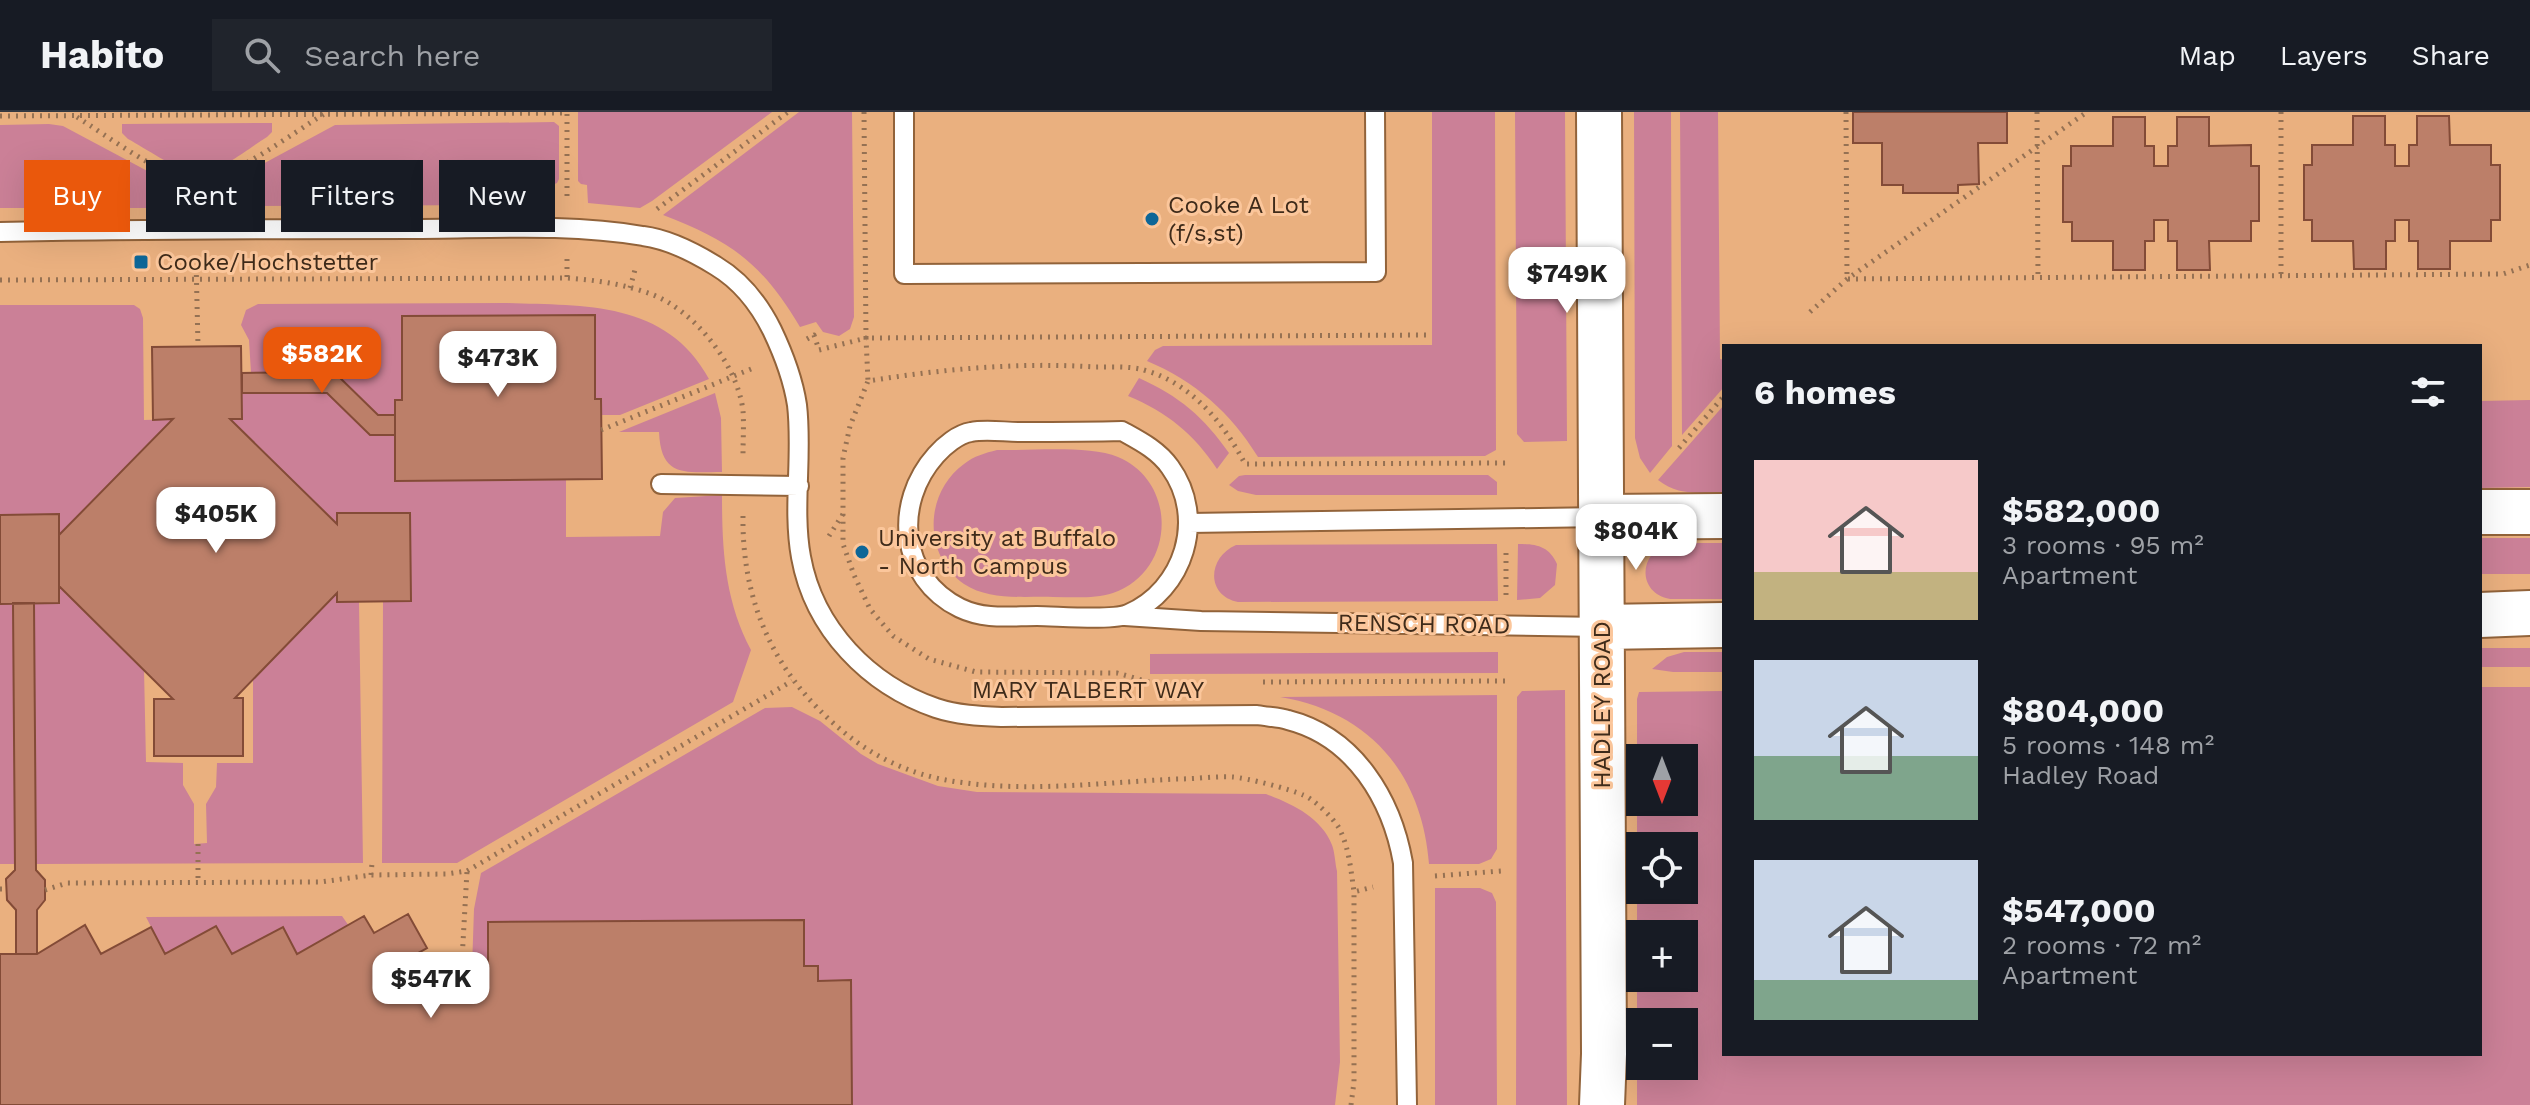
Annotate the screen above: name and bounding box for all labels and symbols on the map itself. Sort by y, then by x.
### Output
place label: Cooke A Lot (f/s,st) [1168,191,1309,247]
marker: Cooke A Lot (f/s,st) [1143,210,1161,228]
pin: $749K [1511,247,1623,315]
place label: Cooke/Hochstetter [157,248,379,276]
marker: Cooke/Hochstetter [132,253,150,271]
pin: $582K [266,327,378,395]
pin: $473K [442,331,554,399]
pin: $405K [160,487,272,555]
pin: $804K [1580,504,1692,572]
place label: University at Buffalo - North Campus [878,524,1116,580]
marker: University at Buffalo - North Campus [853,543,871,561]
street label: RENSCH ROAD [1337,608,1511,640]
street label: HADLEY ROAD [1588,621,1616,789]
street label: MARY TALBERT WAY [972,676,1205,704]
north arrow [1626,744,1698,816]
pin: $547K [375,952,487,1020]

